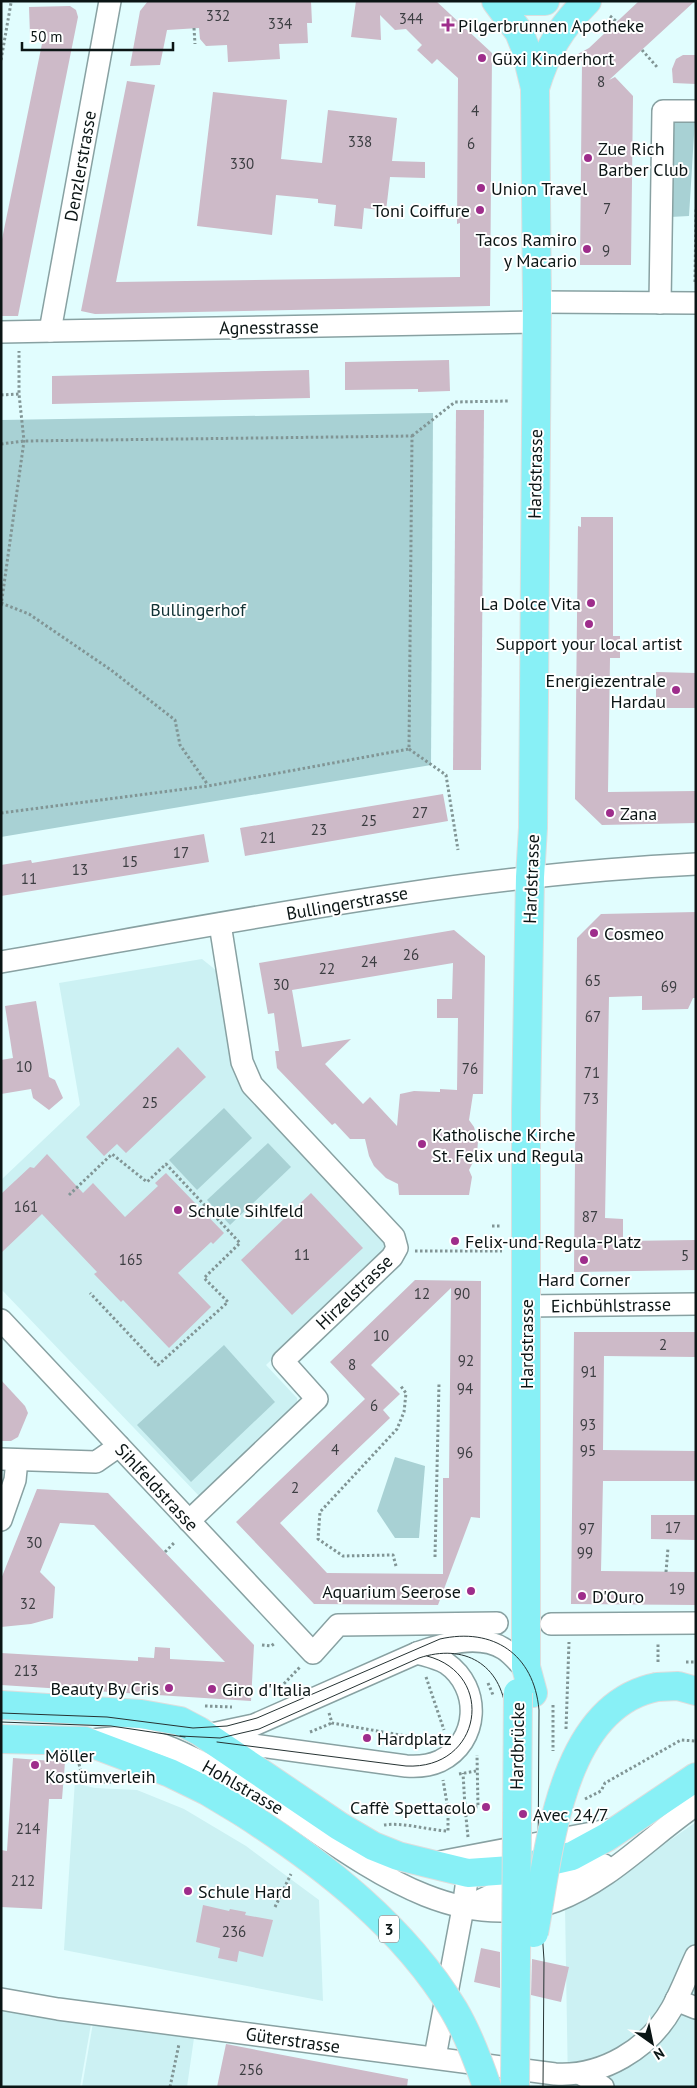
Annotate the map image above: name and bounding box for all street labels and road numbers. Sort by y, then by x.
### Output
street label: Denzlerstrasse [59,109,101,223]
street label: Agnesstrasse [219,315,319,339]
street label: Hardstrasse [523,429,547,519]
street label: Hardstrasse [518,834,544,924]
street label: Bullingerstrasse [284,881,410,925]
street label: Hirzelstrasse [311,1250,397,1334]
street label: Eichbühlstrasse [551,1292,671,1318]
street label: Hardstrasse [515,1299,538,1389]
street label: Sihlfeldstrasse [110,1438,204,1536]
street label: Hardbrücke [505,1702,529,1790]
street label: Hohlstrasse [198,1755,288,1819]
road number: 3 [379,1916,399,1942]
street label: Güterstrasse [244,2022,342,2058]

